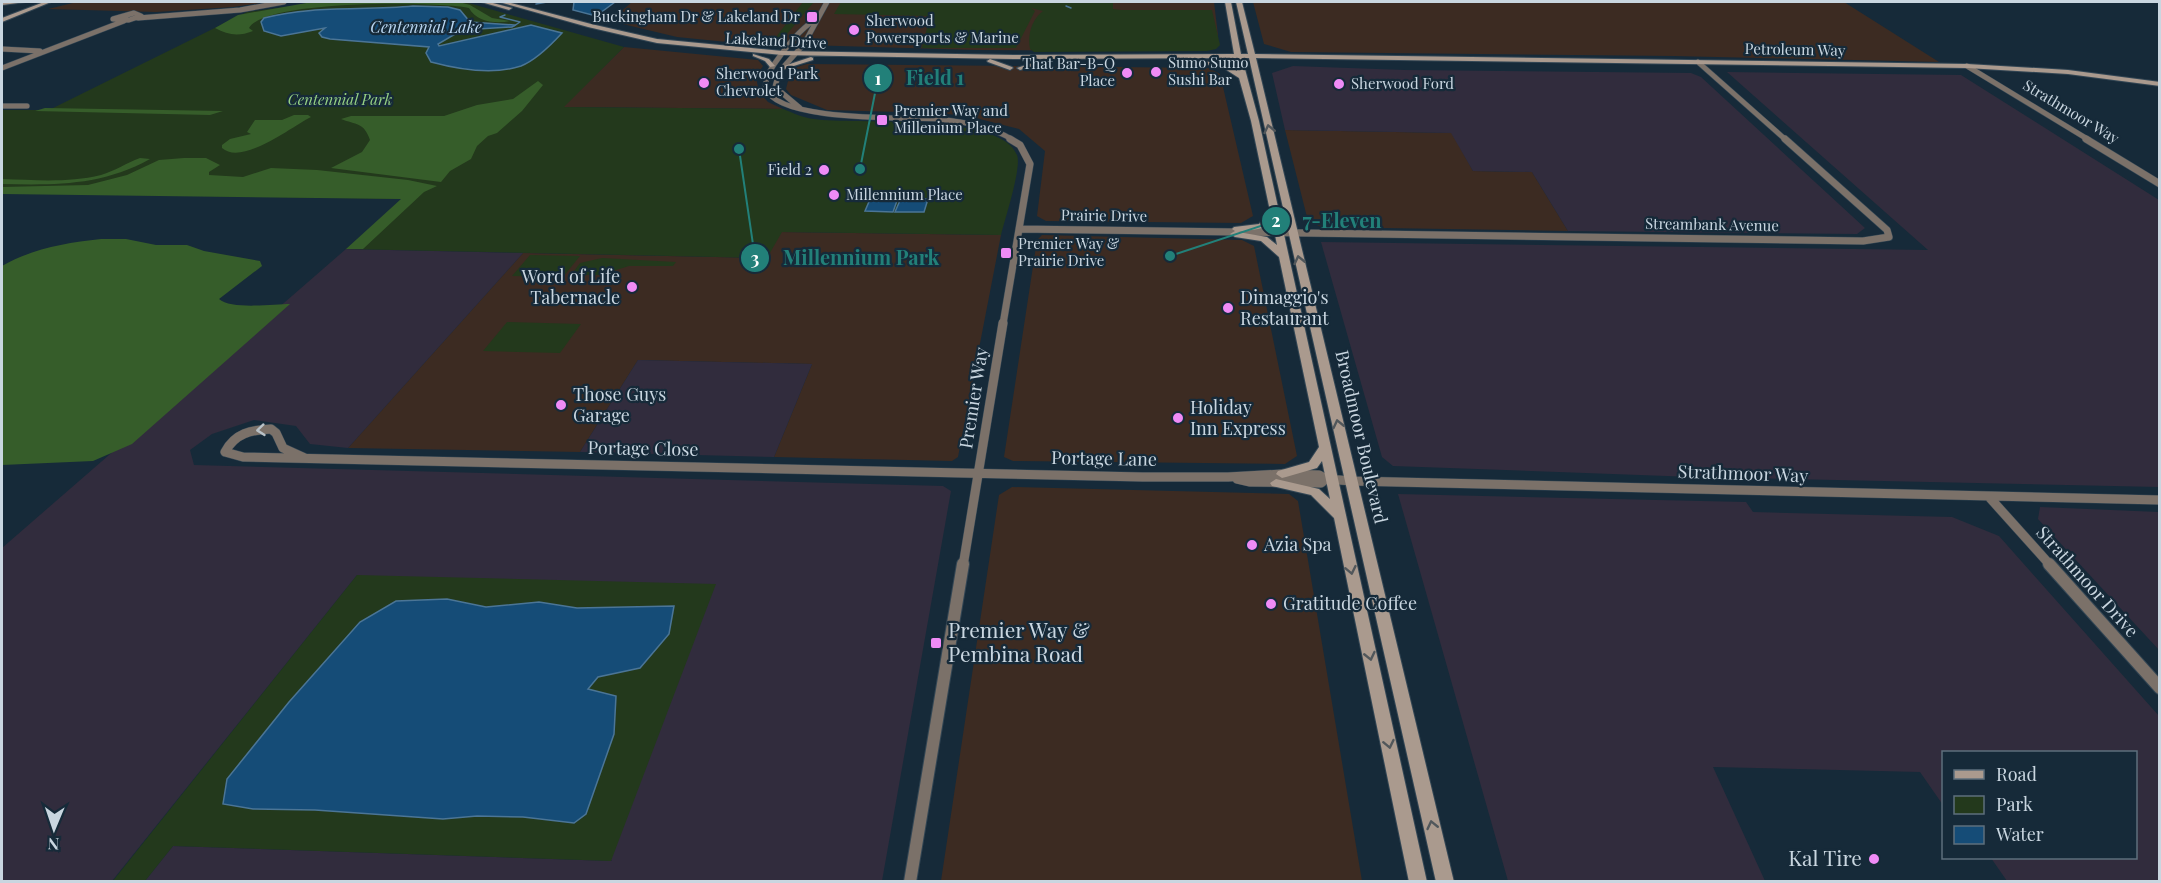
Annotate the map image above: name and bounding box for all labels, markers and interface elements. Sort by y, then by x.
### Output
place label: Buckingham Dr & Lakeland Dr [592,6,800,26]
marker: Buckingham Dr & Lakeland Dr [805,10,819,24]
place label: Sherwood Powersports & Marine [866,10,1019,47]
water label: Centennial Lake [370,16,482,37]
marker: Sherwood Powersports & Marine [847,23,861,37]
street label: Lakeland Drive [725,27,827,53]
street label: Petroleum Way [1744,38,1846,60]
place label: Sumo Sumo Sushi Bar [1168,52,1248,89]
place label: That Bar-B-Q Place [1022,53,1116,90]
callout: Field 1 [863,59,976,97]
place label: Sherwood Park Chevrolet [716,63,819,100]
text: Field 1 [906,63,965,90]
marker: Sumo Sumo Sushi Bar [1149,65,1163,79]
text: 1 [875,66,882,90]
marker: That Bar-B-Q Place [1120,66,1134,80]
place label: Sherwood Ford [1351,73,1454,93]
street label: Strathmoor Way [2020,75,2124,148]
marker: Sherwood Park Chevrolet [697,76,711,90]
marker: Sherwood Ford [1332,77,1346,91]
park label: Centennial Park [288,89,392,109]
place label: Premier Way and Millenium Place [894,100,1008,137]
marker: Premier Way and Millenium Place [875,113,889,127]
one-way arrow [1263,125,1276,135]
place label: Field 2 [768,159,812,179]
marker: Field 2 [817,163,831,177]
place label: Millennium Place [846,184,963,204]
marker: Millennium Place [827,188,841,202]
callout: 7-Eleven [1261,202,1394,240]
street label: Prairie Drive [1061,204,1147,226]
text: 7-Eleven [1302,206,1382,233]
text: 2 [1271,208,1281,232]
street label: Streambank Avenue [1645,213,1779,235]
place label: Premier Way & Prairie Drive [1018,233,1120,270]
callout: Millennium Park [740,239,951,277]
text: Millennium Park [783,243,939,270]
text: 3 [751,246,760,270]
marker: Premier Way & Prairie Drive [999,246,1013,260]
one-way arrow [1293,255,1306,265]
place label: Word of Life Tabernacle [521,264,620,309]
marker: Word of Life Tabernacle [625,280,639,294]
place label: Dimaggio's Restaurant [1240,285,1329,330]
marker: Dimaggio's Restaurant [1221,301,1235,315]
street label: Premier Way [953,345,993,450]
street label: Broadmoor Boulevard [1330,348,1394,526]
place label: Those Guys Garage [573,382,666,427]
place label: Holiday Inn Express [1190,395,1286,440]
marker: Those Guys Garage [554,398,568,412]
marker: Holiday Inn Express [1171,411,1185,425]
one-way arrow [1333,419,1346,429]
one-way arrow [256,424,265,436]
street label: Portage Close [587,435,699,461]
street label: Portage Lane [1051,445,1157,471]
street label: Strathmoor Way [1677,459,1809,487]
street label: Strathmoor Drive [2031,521,2144,642]
place label: Azia Spa [1263,532,1332,556]
marker: Azia Spa [1245,538,1259,552]
one-way arrow [1344,565,1357,575]
place label: Gratitude Coffee [1283,591,1417,615]
marker: Gratitude Coffee [1264,597,1278,611]
place label: Premier Way & Pembina Road [948,615,1090,667]
marker: Premier Way & Pembina Road [929,636,943,650]
one-way arrow [1362,650,1375,660]
one-way arrow [1382,739,1395,749]
legend [1942,751,2137,859]
text: Road [1996,762,2037,786]
text: Park [1996,792,2033,816]
north arrow [24,799,84,859]
one-way arrow [1426,820,1439,830]
text: Water [1995,822,2044,846]
text: N [47,834,60,855]
place label: Kal Tire [1788,843,1862,871]
marker: Kal Tire [1867,852,1881,866]

